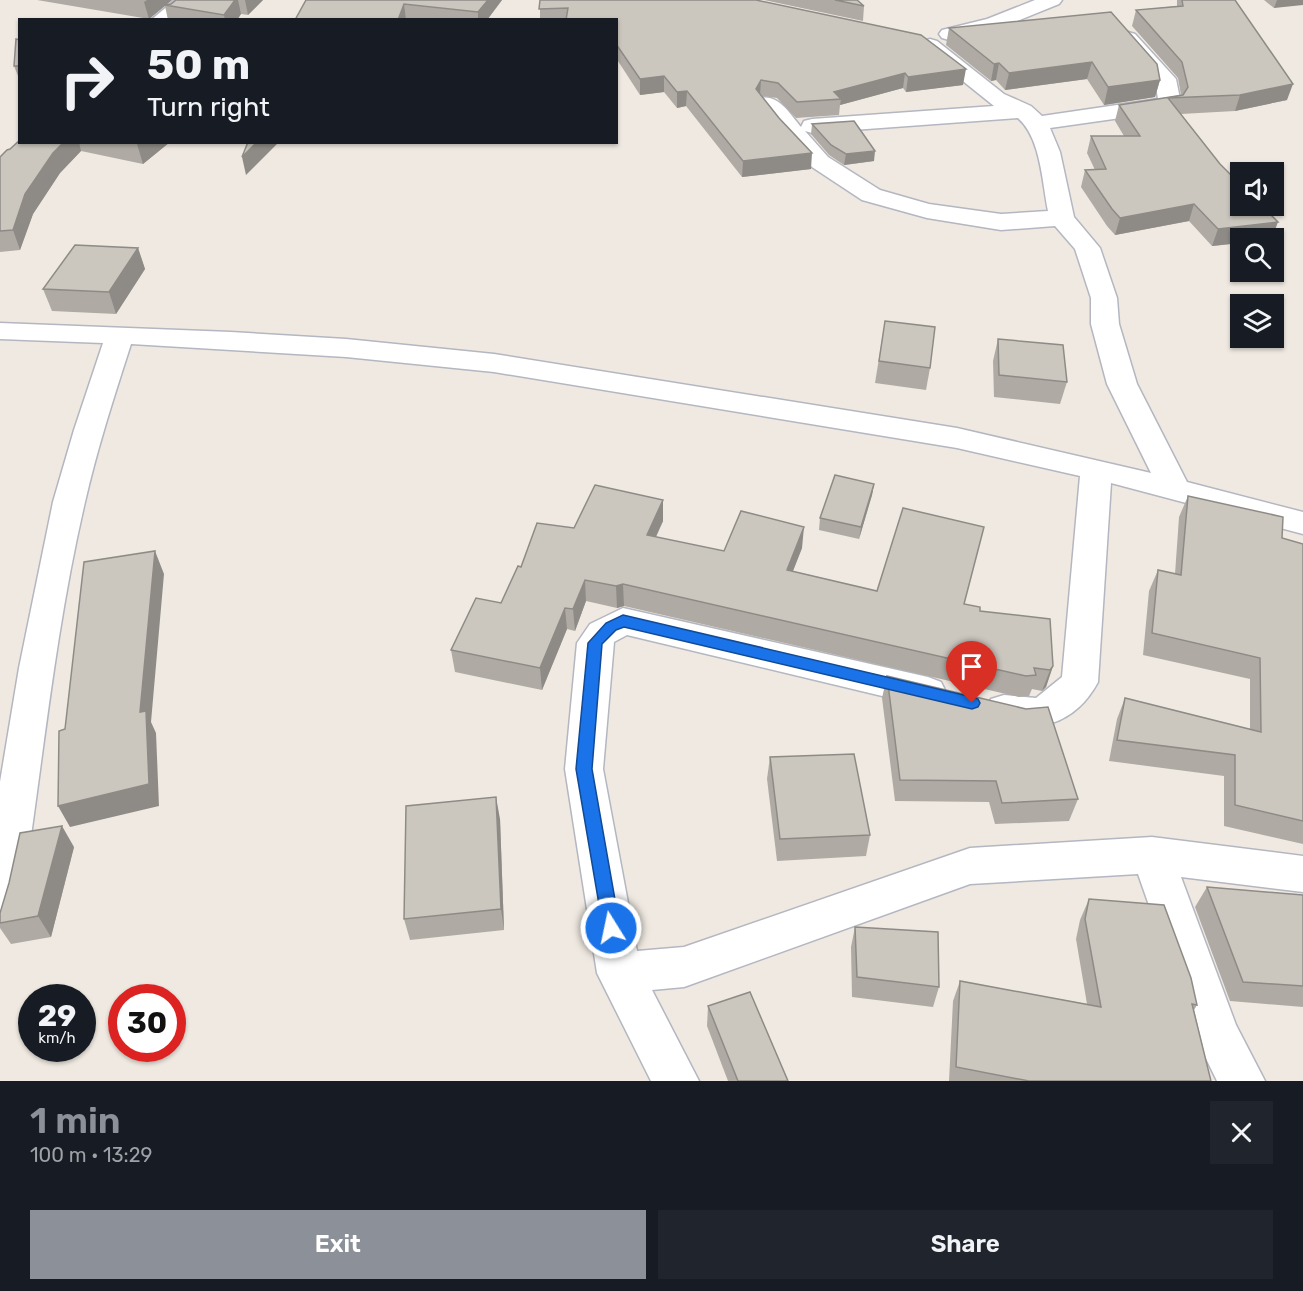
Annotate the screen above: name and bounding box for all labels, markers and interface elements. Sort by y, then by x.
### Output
text: 50 m [147,40,250,90]
icon: right [48,42,126,120]
text: Turn right [147,91,270,123]
map controls [1230,162,1284,348]
button: sound [1230,162,1284,216]
button: search [1230,228,1284,282]
button: layers [1230,294,1284,348]
pin [946,641,997,703]
icon: arrive [955,650,988,683]
position arrow [579,896,643,960]
speed limit sign: 30 [108,984,186,1062]
text: 29 [38,998,76,1034]
text: km/h [38,1029,76,1047]
text: 1 min [30,1099,121,1142]
button: close [1210,1101,1273,1164]
text: 100 m · 13:29 [30,1143,152,1167]
button: Exit [30,1210,646,1279]
button: Share [658,1210,1273,1279]

